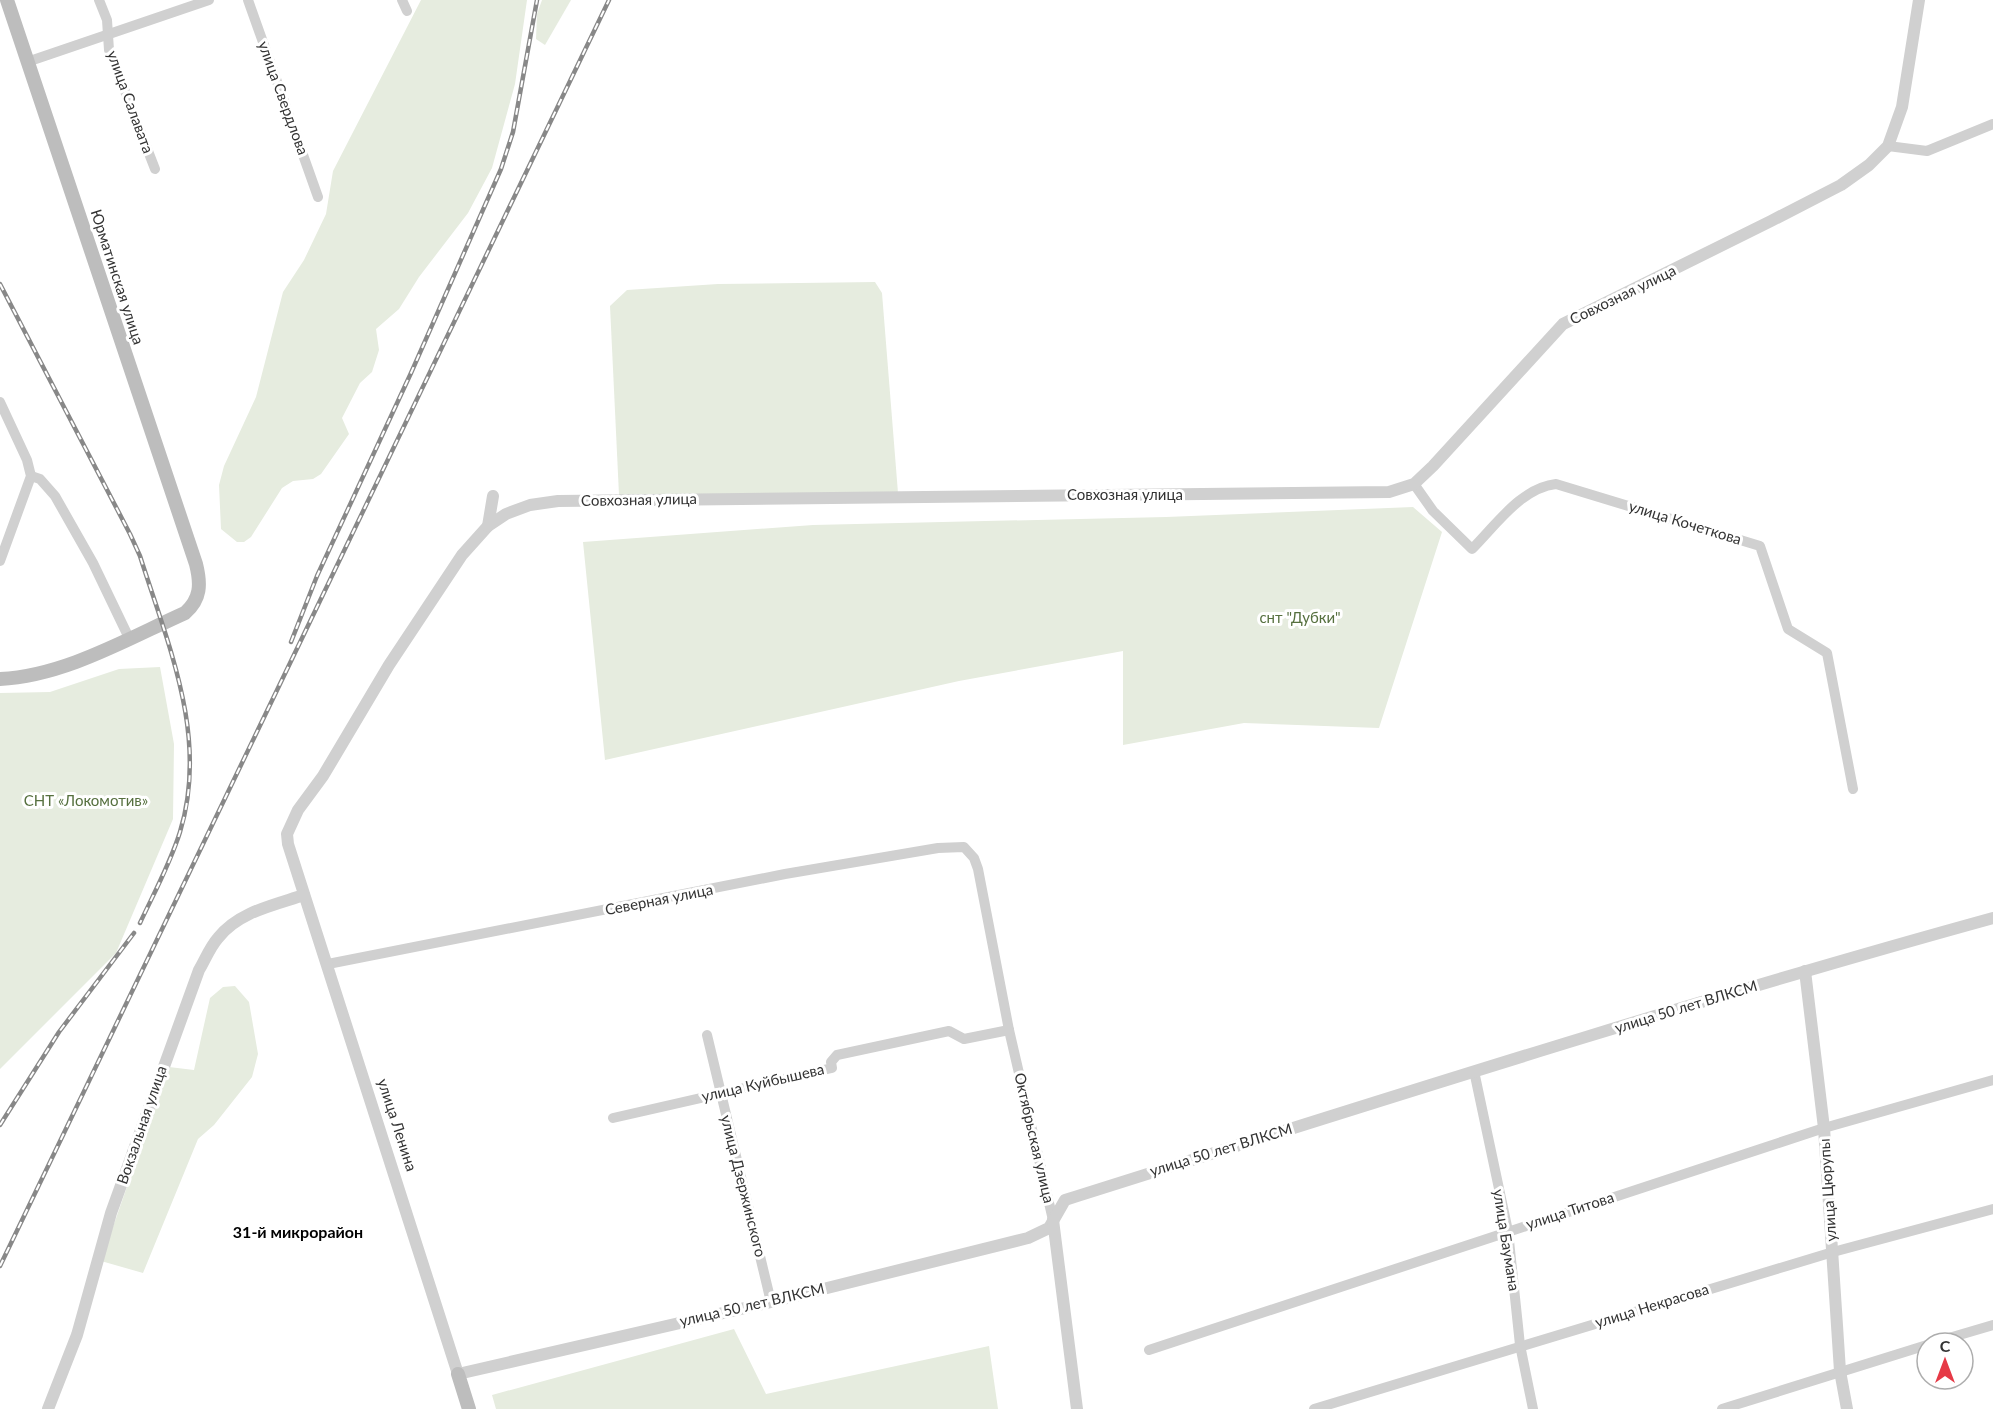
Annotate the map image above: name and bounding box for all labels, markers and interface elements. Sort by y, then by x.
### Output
street label: улица Свердлова [255,38,313,157]
street label: улица Салавата [104,48,158,156]
street label: Юрматинская улица [88,207,148,347]
street label: Совхозная улица [1566,261,1679,328]
street label: Совхозная улица [1067,485,1183,503]
street label: Совхозная улица [581,489,697,509]
street label: улица Кочеткова [1627,496,1744,548]
park label: снт "Дубки" [1259,608,1341,626]
park label: СНТ «Локомотив» [24,791,148,809]
street label: Северная улица [603,880,714,918]
street label: улица 50 лет ВЛКСМ [1612,976,1759,1036]
street label: улица Куйбышева [700,1059,826,1105]
street label: Вокзальная улица [112,1063,170,1186]
street label: Октябрьская улица [1011,1071,1059,1205]
street label: улица Ленина [375,1076,421,1173]
street label: улица Дзержинского [718,1113,770,1259]
street label: улица 50 лет ВЛКСМ [1147,1119,1294,1179]
street label: улица Цюрупы [1814,1138,1840,1242]
street label: улица Титова [1523,1187,1616,1233]
street label: улица Баумана [1490,1188,1524,1292]
district label: 31-й микрорайон [233,1222,363,1241]
street label: улица 50 лет ВЛКСМ [678,1279,826,1329]
street label: улица Некрасова [1593,1279,1711,1331]
north arrow [1915,1331,1975,1391]
text: С [1940,1336,1951,1355]

